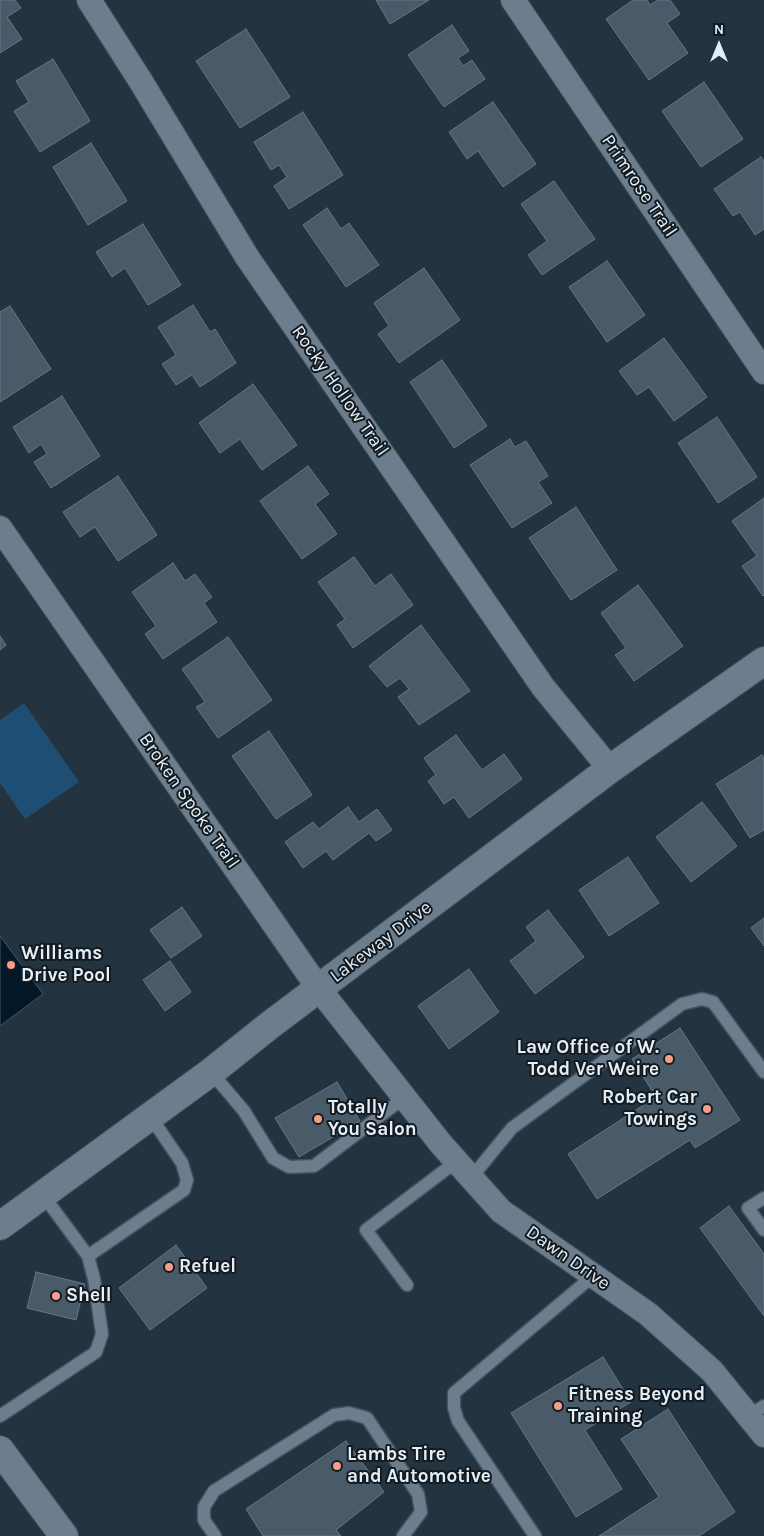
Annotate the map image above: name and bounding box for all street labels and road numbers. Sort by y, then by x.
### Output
street label: Primrose Trail [596,130,682,242]
street label: Rocky Hollow Trail [286,321,394,461]
street label: Broken Spoke Trail [134,729,244,873]
street label: Lakeway Drive [326,896,436,988]
street label: Dawn Drive [522,1221,614,1295]

